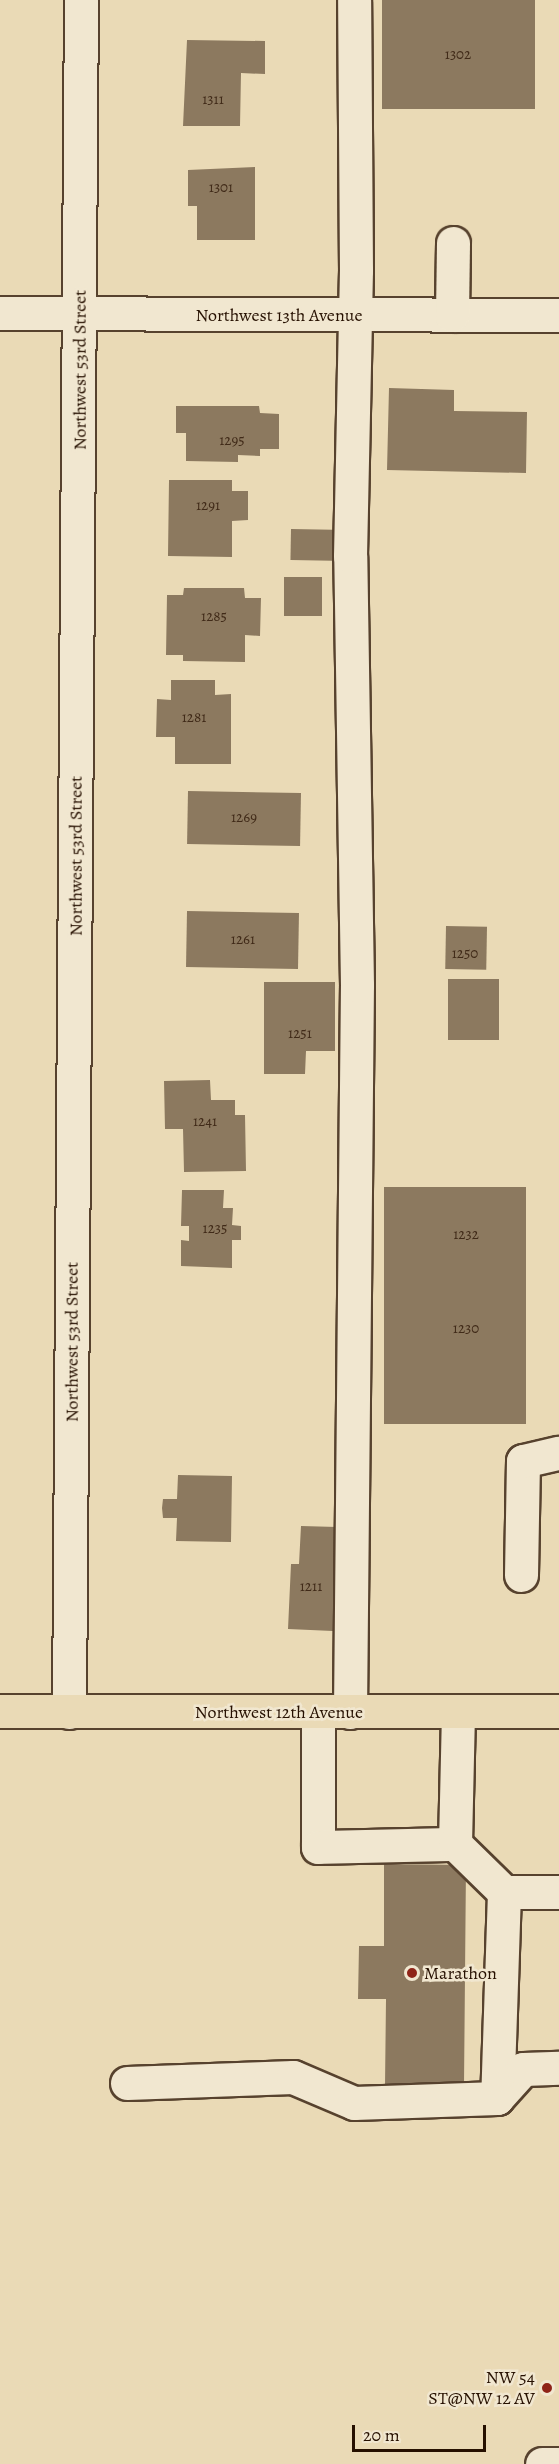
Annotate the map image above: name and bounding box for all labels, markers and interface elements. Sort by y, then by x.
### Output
house number: 1302 [445,46,471,64]
house number: 1311 [202,91,224,109]
house number: 1301 [209,179,233,197]
street label: Northwest 53rd Street [69,290,91,450]
street label: Northwest 13th Avenue [195,304,363,326]
house number: 1295 [219,432,245,450]
house number: 1291 [196,497,220,515]
house number: 1285 [201,608,227,626]
house number: 1281 [182,709,206,727]
street label: Northwest 53rd Street [65,776,87,936]
house number: 1269 [231,809,257,827]
house number: 1261 [231,931,255,949]
house number: 1250 [452,945,478,963]
house number: 1251 [288,1025,312,1043]
house number: 1241 [193,1113,217,1131]
house number: 1235 [203,1220,227,1238]
house number: 1232 [453,1226,479,1244]
street label: Northwest 53rd Street [61,1262,83,1422]
house number: 1230 [453,1320,479,1338]
house number: 1211 [300,1578,322,1596]
street label: Northwest 12th Avenue [195,1701,363,1723]
place label: Marathon [424,1962,497,1984]
marker: Marathon [405,1966,419,1980]
place label: NW 54 ST@NW 12 AV [428,2367,535,2410]
marker: NW 54 ST@NW 12 AV [540,2381,554,2395]
scale bar [355,2413,488,2451]
text: 20 m [363,2423,400,2447]

